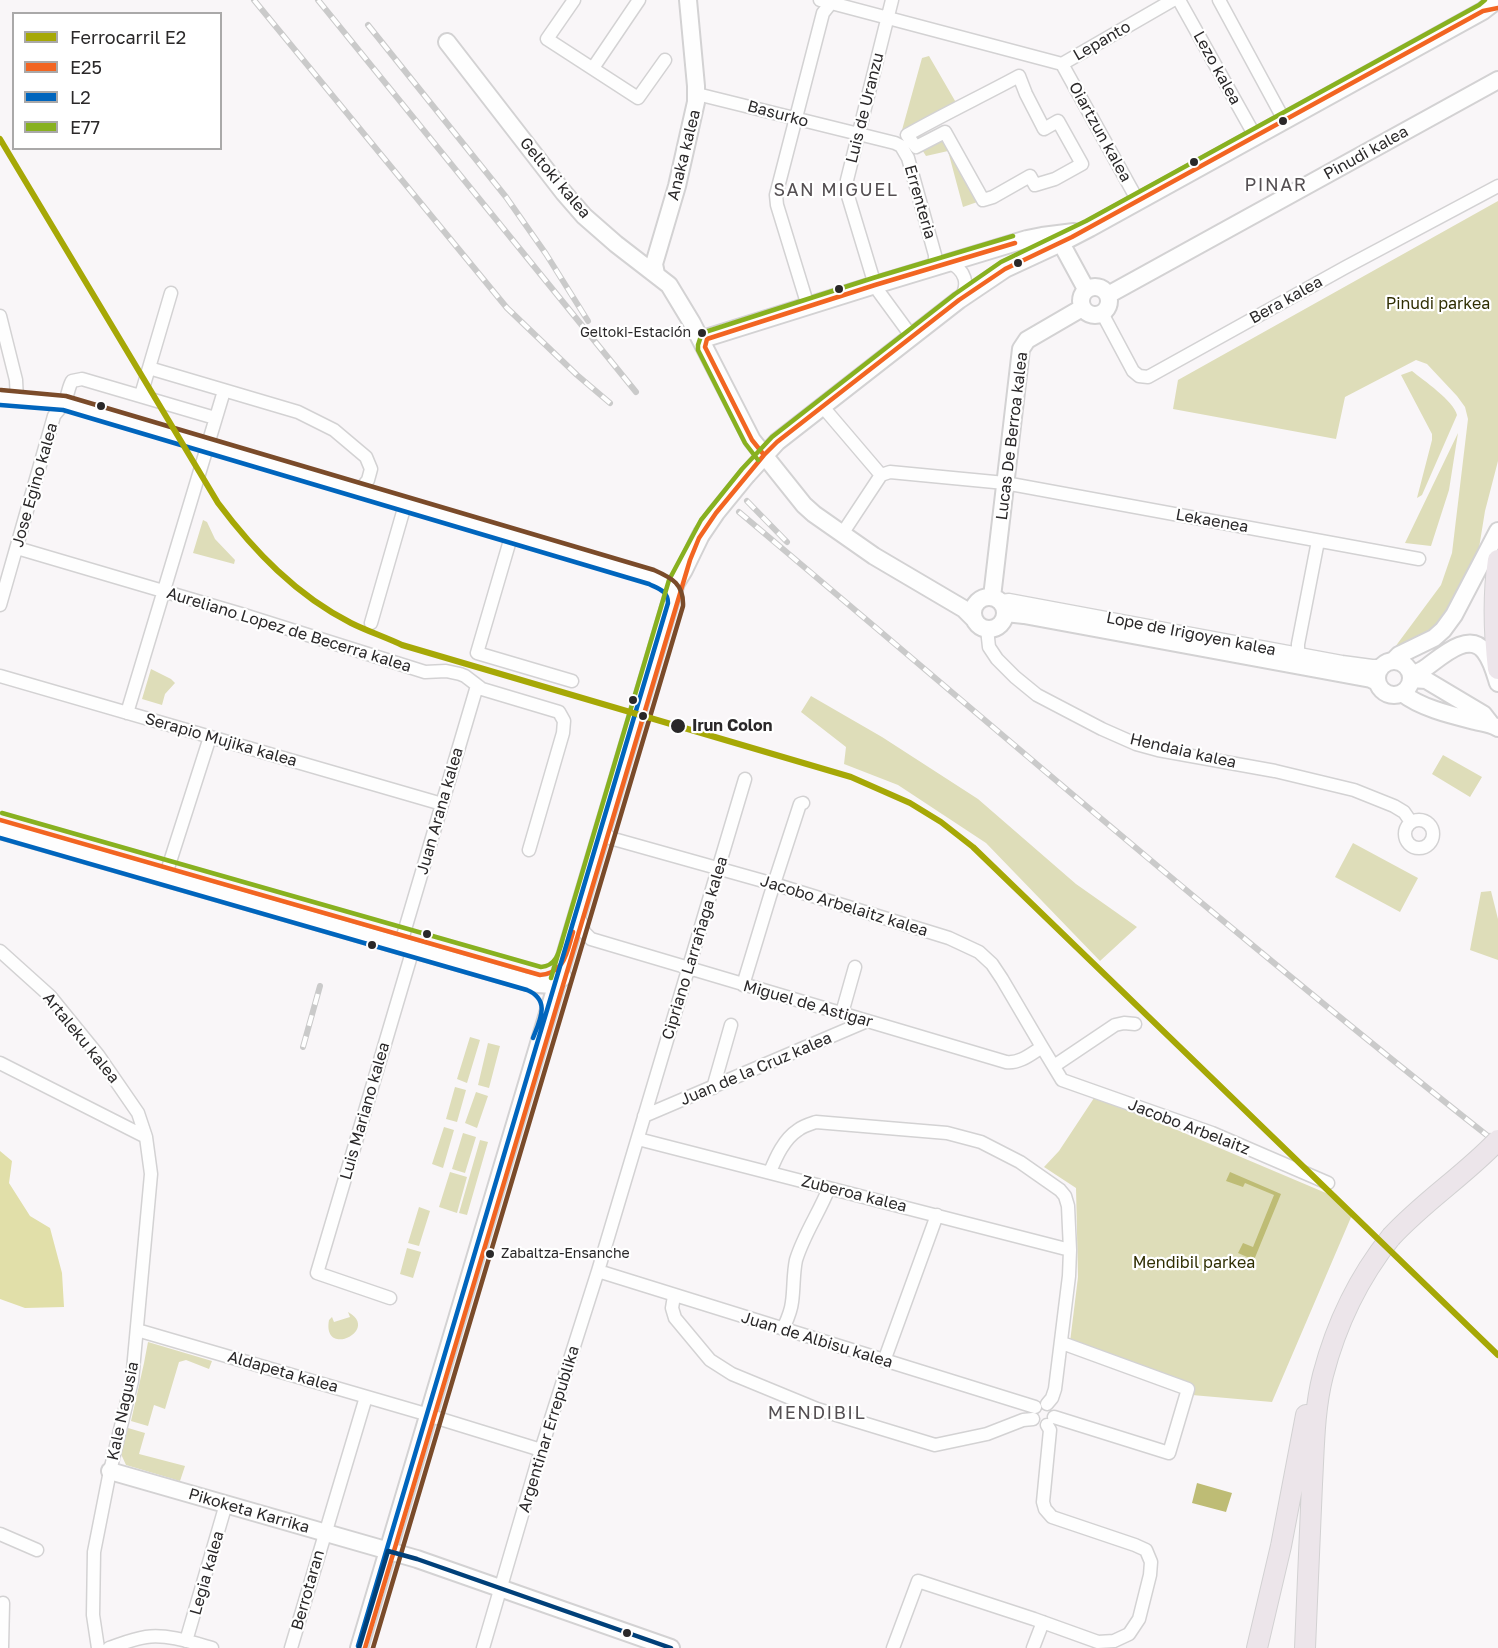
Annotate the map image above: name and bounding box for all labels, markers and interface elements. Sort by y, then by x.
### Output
legend [12,12,222,150]
street label: Lepanto [1070,17,1134,65]
text: Ferrocarril E2 [70,26,186,48]
street label: Lezo kalea [1189,28,1245,108]
street label: Luis de Uranzu [842,51,888,165]
text: E25 [70,56,102,78]
street label: Oiartzun kalea [1065,79,1135,185]
text: L2 [70,86,91,108]
street label: Basurko [745,97,811,131]
street label: Anaka kalea [663,108,705,202]
unlabelled marker [1277,115,1289,127]
text: E77 [70,116,100,138]
street label: Pinudi kalea [1320,122,1412,184]
street label: Geltoki kalea [516,134,594,222]
unlabelled marker [1188,156,1200,168]
street label: Errenteria [900,163,940,241]
district label: PINAR [1245,174,1307,196]
district label: SAN MIGUEL [774,179,898,201]
unlabelled marker [1012,257,1024,269]
street label: Bera kalea [1246,272,1326,328]
unlabelled marker [833,283,845,295]
park label: Pinudi parkea [1386,294,1490,314]
place label: Geltoki-Estación [580,325,691,341]
marker: Geltoki-Estación [696,327,708,339]
street label: Lucas De Berroa kalea [992,351,1032,521]
unlabelled marker [95,400,107,412]
street label: Jose Egino kalea [8,421,62,549]
street label: Lekaenea [1174,505,1250,537]
street label: Aureliano Lopez de Becerra kalea [164,584,414,676]
street label: Lope de Irigoyen kalea [1105,608,1277,660]
unlabelled marker [627,694,639,706]
street label: Serapio Mujika kalea [143,709,299,771]
unlabelled marker [637,710,649,722]
place label: Irun Colon [692,716,772,736]
marker: Irun Colon [669,717,687,735]
street label: Hendaia kalea [1128,729,1238,773]
street label: Juan Arana kalea [413,745,467,877]
street label: Cipriano Larrañaga kalea [658,854,732,1042]
street label: Jacobo Arbelaitz kalea [758,871,930,941]
unlabelled marker [421,928,433,940]
unlabelled marker [366,939,378,951]
street label: Miguel de Astigar [741,976,875,1032]
street label: Artaleku kalea [39,989,123,1087]
street label: Juan de la Cruz kalea [677,1028,835,1110]
street label: Luis Mariano kalea [336,1040,394,1182]
street label: Jacobo Arbelaitz [1125,1095,1253,1159]
street label: Zuberoa kalea [799,1172,909,1216]
place label: Zabaltza-Ensanche [501,1246,630,1262]
marker: Zabaltza-Ensanche [484,1248,496,1260]
park label: Mendibil parkea [1133,1253,1255,1273]
street label: Juan de Albisu kalea [739,1308,895,1372]
street label: Argentinar Errepublika [514,1343,584,1515]
street label: Aldapeta kalea [226,1347,340,1397]
street label: Kale Nagusia [103,1360,143,1462]
district label: MENDIBIL [768,1402,866,1424]
street label: Pikoketa Karrika [186,1485,312,1537]
street label: Legia kalea [186,1529,228,1617]
street label: Berrotaran [287,1548,329,1632]
unlabelled marker [621,1627,633,1639]

